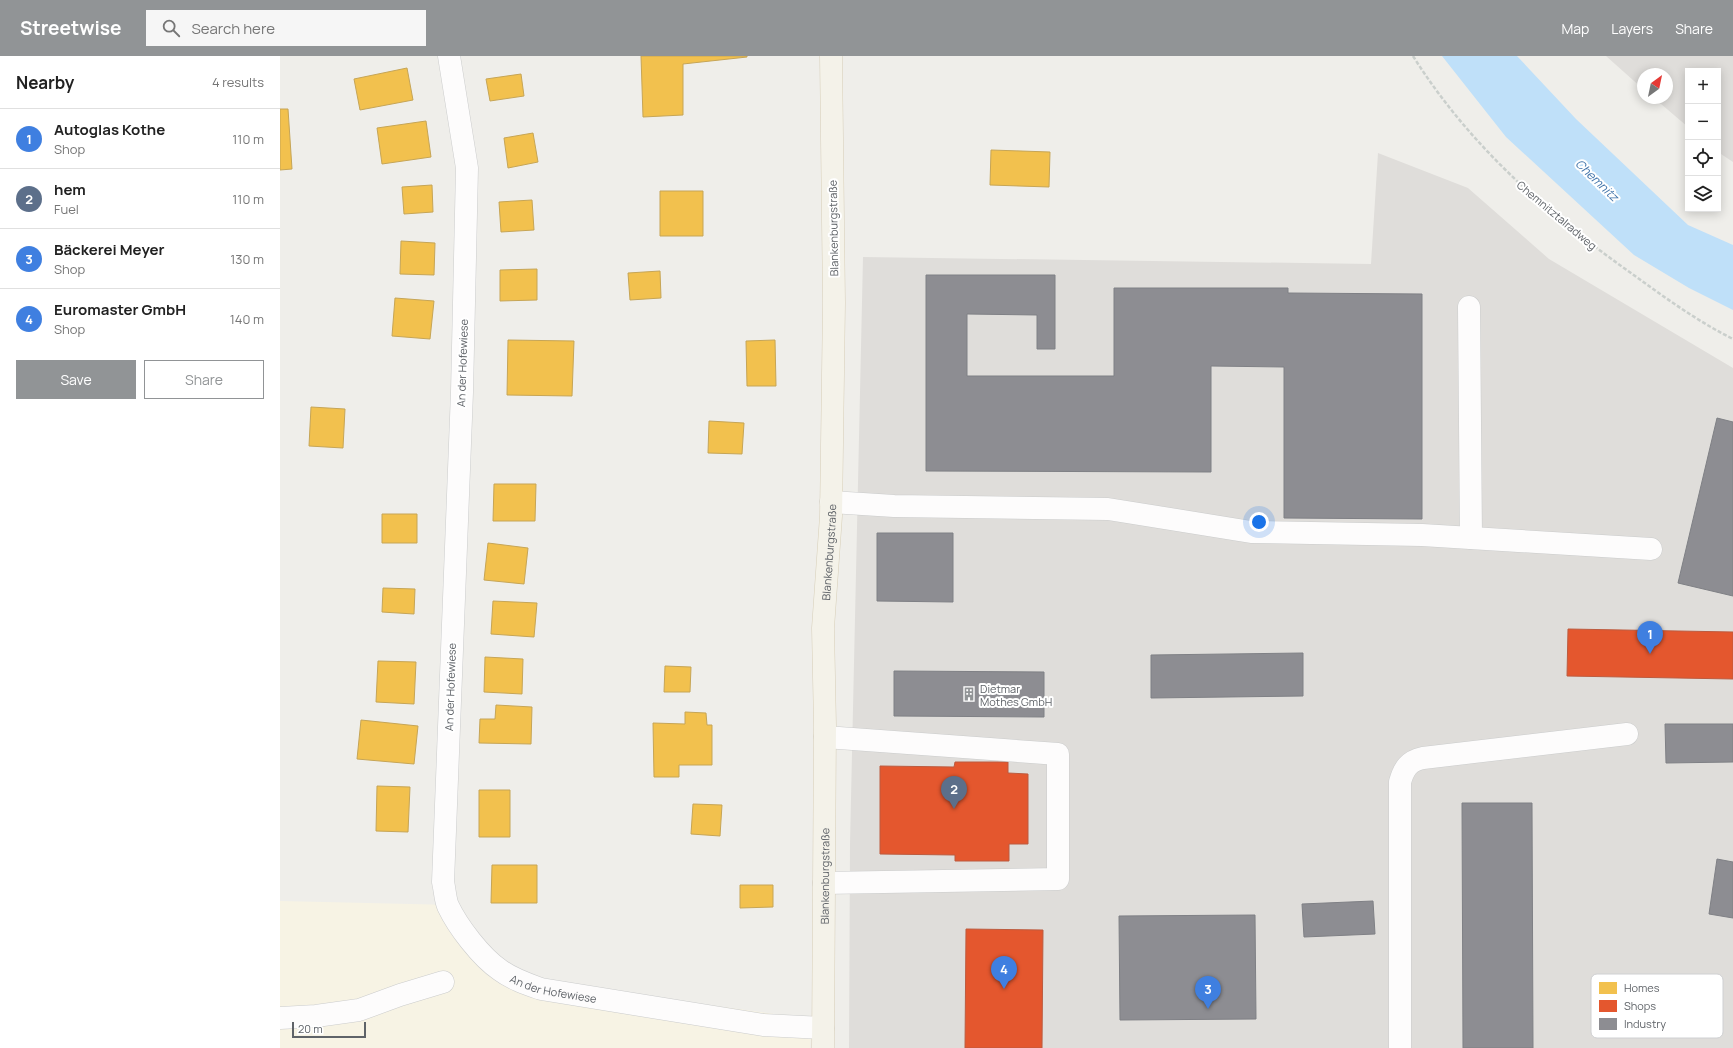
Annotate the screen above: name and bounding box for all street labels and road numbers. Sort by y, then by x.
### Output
street label: Chemnitztalradweg [1514,177,1600,253]
street label: Blankenburgstraße [825,179,841,276]
street label: An der Hofewiese [453,318,471,407]
street label: Blankenburgstraße [817,503,839,601]
street label: An der Hofewiese [441,642,459,731]
street label: Blankenburgstraße [816,827,832,924]
street label: An der Hofewiese [508,970,598,1006]

